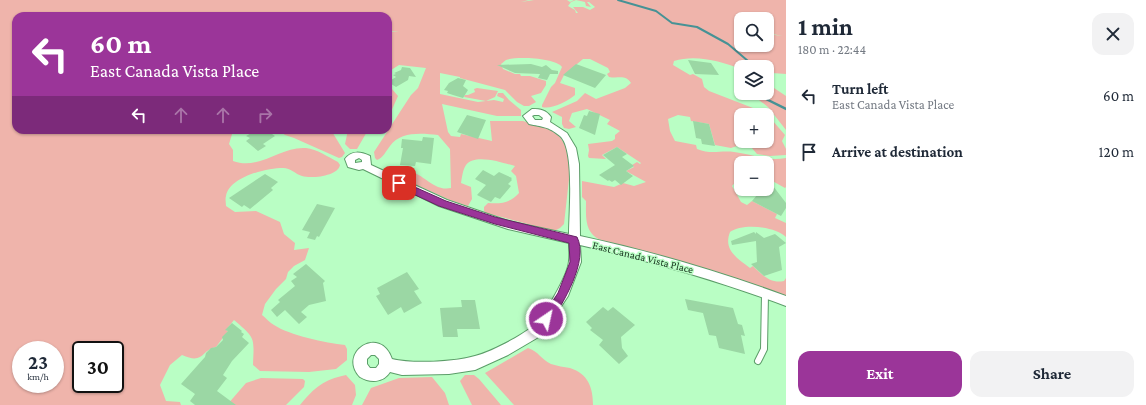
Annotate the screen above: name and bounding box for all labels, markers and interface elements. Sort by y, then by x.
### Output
map controls [734,12,774,196]
button: search [734,12,774,52]
text: 1 min [798,13,853,40]
button: close [1092,13,1134,55]
icon: left [24,28,76,80]
text: 60 m [90,28,151,59]
text: 180 m · 22:44 [798,42,866,57]
button: layers [734,60,774,100]
text: East Canada Vista Place [90,61,259,81]
text: Turn left [832,81,888,97]
icon: left [798,85,820,107]
text: 60 m [1103,88,1134,104]
text: East Canada Vista Place [832,97,954,112]
icon: left [128,104,150,126]
icon: ahead [170,104,192,126]
icon: ahead [212,104,234,126]
icon: right [254,104,276,126]
button: + [734,108,774,148]
icon: arrive [798,141,820,163]
text: Arrive at destination [832,144,963,160]
text: 120 m [1099,144,1134,160]
button: − [734,156,774,196]
pin [382,166,416,200]
icon: arrive [388,172,410,194]
street label: East Canada Vista Place [591,239,695,275]
position arrow [525,298,567,340]
speed limit sign: 30 [72,341,124,393]
text: 23 [28,351,48,373]
button: Exit [798,351,962,397]
button: Share [970,351,1134,397]
text: km/h [27,371,49,382]

